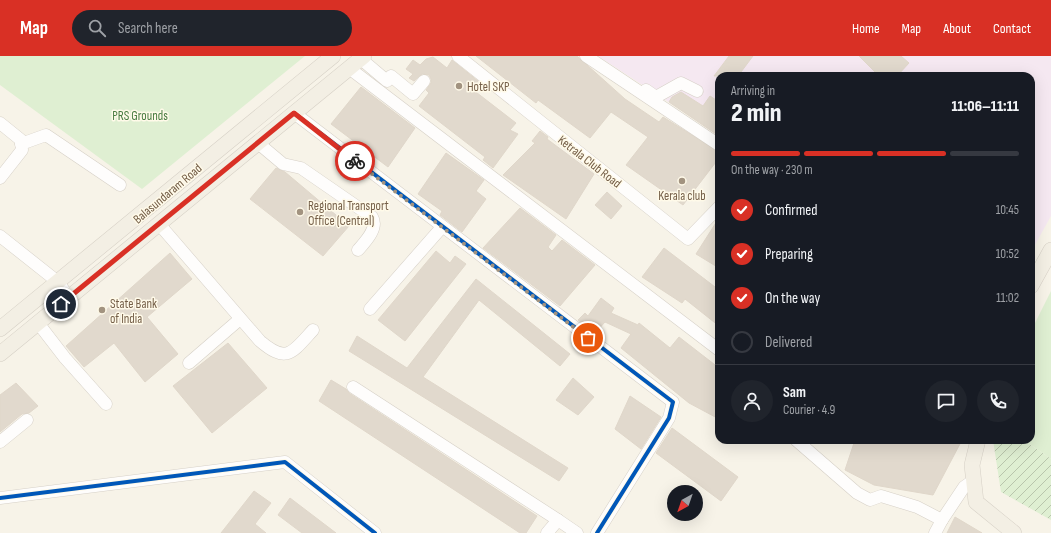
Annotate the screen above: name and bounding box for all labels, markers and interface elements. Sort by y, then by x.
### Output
search box [72,10,352,46]
text: Map [20,17,48,40]
icon: search [86,17,108,39]
text: Search here [118,19,178,38]
text: Home [852,20,880,37]
text: Map [902,20,921,37]
text: About [943,20,971,37]
text: Contact [993,20,1031,37]
place label: Hotel SKP [467,79,510,95]
marker: Hotel SKP [454,81,464,91]
text: Arriving in [731,83,775,99]
text: 11:06–11:11 [951,97,1019,116]
text: 2 min [731,98,781,129]
park label: PRS Grounds [112,108,168,124]
street label: Ketrala Club Road [554,132,624,192]
courier [335,141,375,181]
icon: bike [344,150,366,172]
street label: Balasundaram Road [130,160,205,227]
text: On the way · 230 m [731,162,813,178]
marker: Kerala club [677,176,687,186]
place label: Kerala club [658,188,706,204]
place label: Regional Transport Office (Central) [308,198,389,229]
icon: check [731,199,753,221]
text: Confirmed [765,201,818,220]
text: 10:45 [996,202,1019,218]
marker: Regional Transport Office (Central) [295,207,305,217]
icon: check [731,243,753,265]
text: Preparing [765,245,813,264]
text: 10:52 [996,246,1019,262]
pin [44,287,78,321]
icon: check [731,287,753,309]
text: On the way [765,289,820,308]
text: 11:02 [996,290,1019,306]
icon: home [50,293,72,315]
place label: State Bank of India [110,296,157,327]
marker: State Bank of India [97,305,107,315]
pin [571,321,605,355]
icon: bag [577,327,599,349]
text: Delivered [765,333,812,352]
button: person [731,380,773,422]
button: chat [925,380,967,422]
button: phone [977,380,1019,422]
text: Sam [783,383,806,402]
text: Courier · 4.9 [783,402,835,418]
north arrow [667,485,703,521]
map controls [667,485,703,521]

